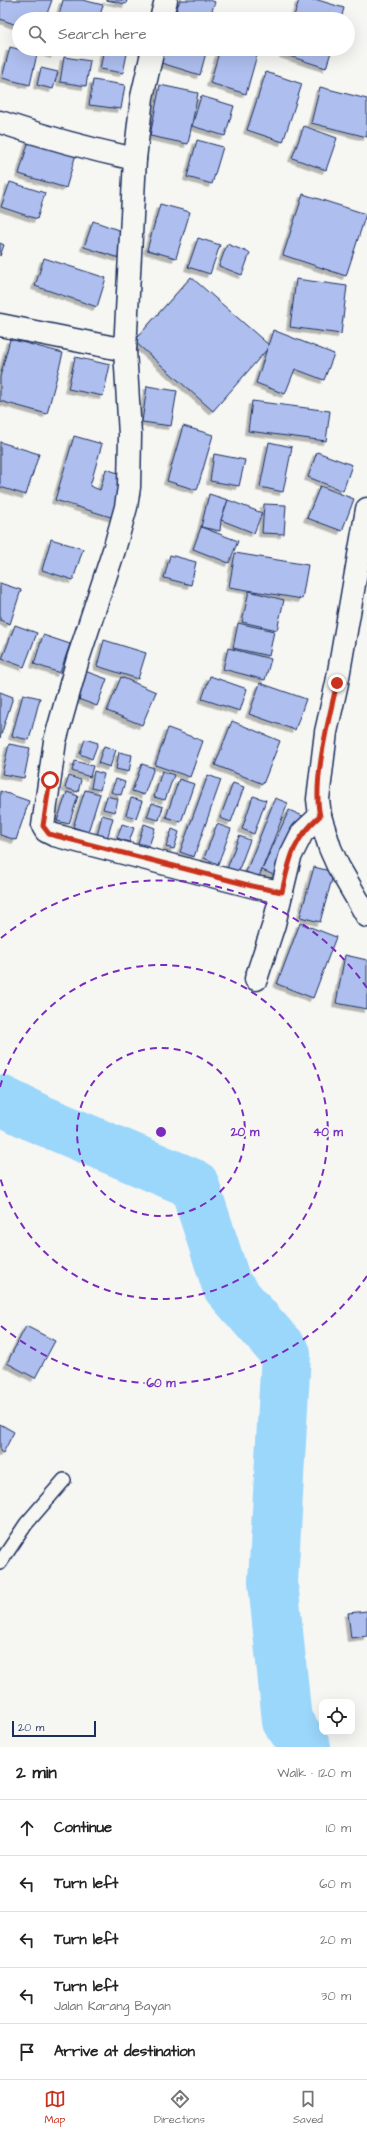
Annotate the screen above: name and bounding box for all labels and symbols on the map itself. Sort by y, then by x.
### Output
route end [328,674,346,692]
route start [41,771,59,789]
text: 20 m [230,1124,260,1141]
text: 40 m [313,1124,344,1141]
centre of rings [154,1125,168,1139]
text: 60 m [146,1375,176,1392]
scale bar [12,1719,96,1738]

